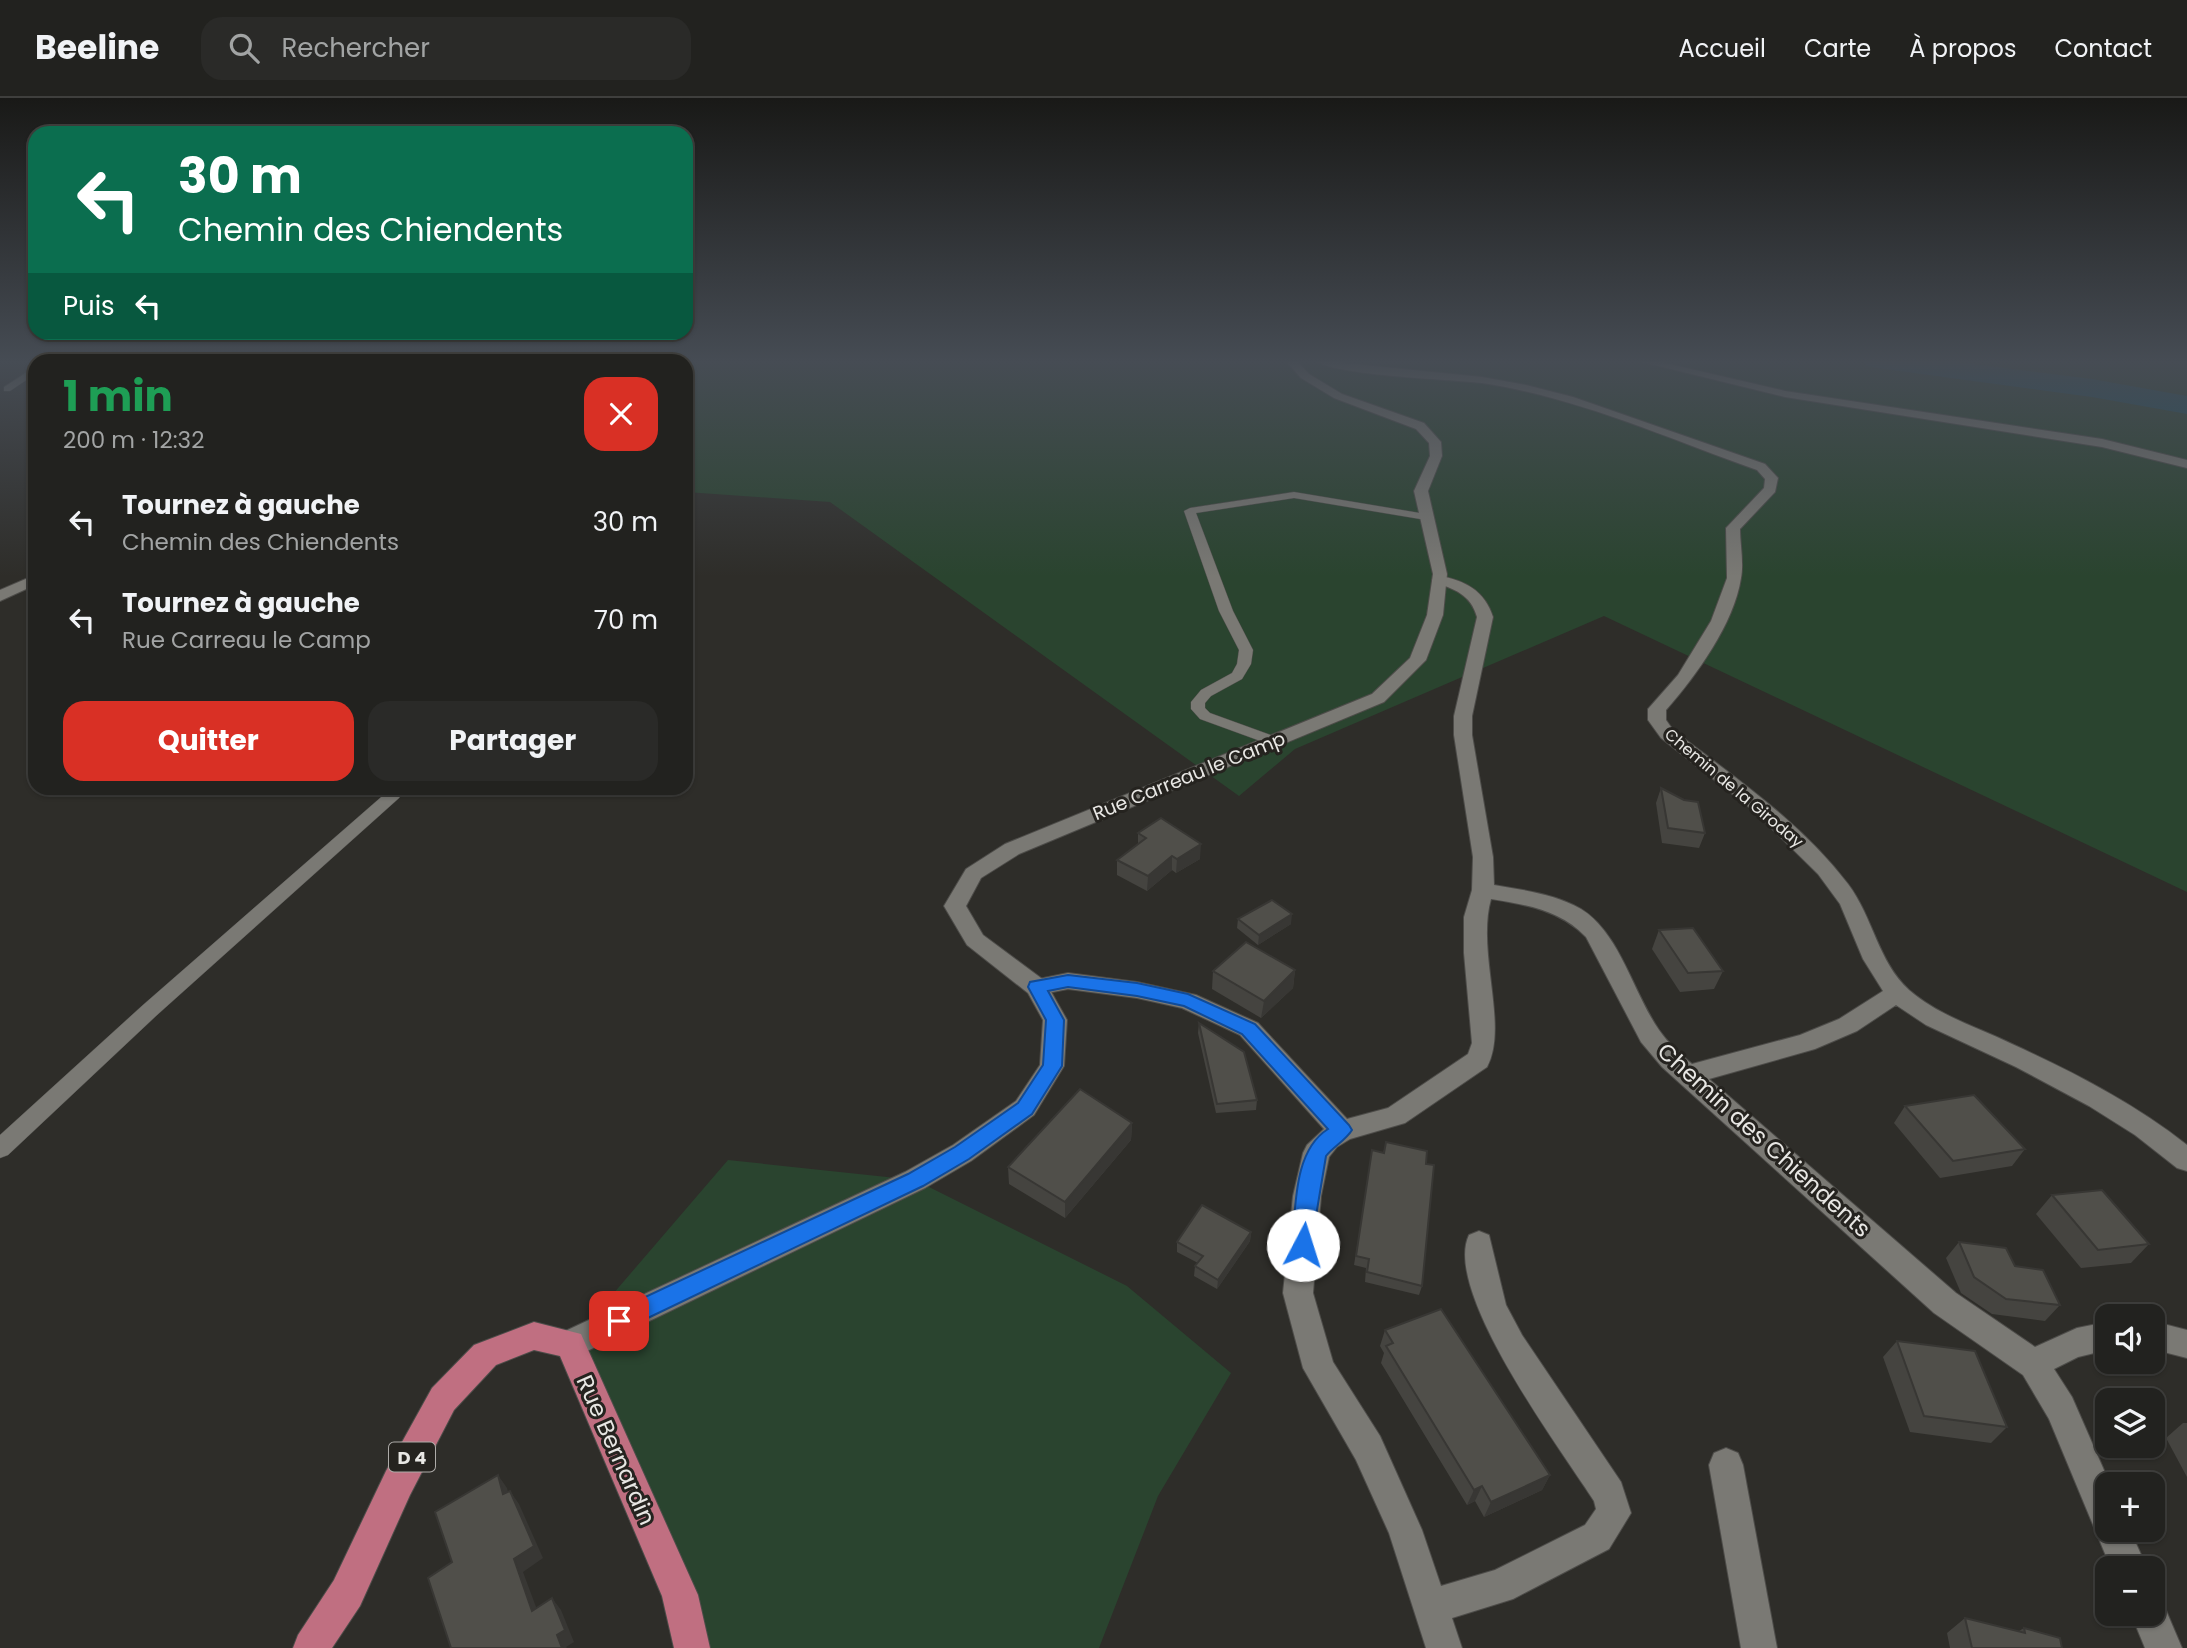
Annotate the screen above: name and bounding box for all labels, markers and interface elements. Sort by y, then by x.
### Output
search box [201,17,691,80]
text: Beeline [35,24,159,71]
icon: search [225,29,263,67]
text: Rechercher [281,30,430,66]
text: Accueil [1679,32,1766,65]
text: Carte [1804,32,1871,65]
text: À propos [1909,32,2016,65]
text: Contact [2054,32,2152,65]
text: 30 m [178,142,302,210]
icon: left [63,154,154,245]
text: Chemin des Chiendents [178,207,563,252]
icon: left [129,287,167,325]
text: Puis [63,288,115,324]
text: 1 min [63,367,173,426]
button: close [584,377,658,451]
text: 200 m · 12:32 [63,424,204,456]
text: Tournez à gauche [122,487,360,523]
icon: left [63,503,101,541]
text: 30 m [593,504,658,540]
text: Chemin des Chiendents [122,526,399,558]
text: Tournez à gauche [122,585,360,621]
icon: left [63,601,101,639]
text: 70 m [594,602,658,638]
text: Rue Carreau le Camp [122,624,371,656]
button: Quitter [63,701,354,781]
button: Partager [368,701,658,781]
street label: Chemin de la Giroday [1660,723,1808,853]
street label: Rue Carreau le Camp [1089,725,1289,827]
street label: Chemin des Chiendents [1650,1035,1878,1245]
position arrow [1266,1208,1340,1282]
pin [589,1291,649,1351]
icon: arrive [600,1302,638,1340]
map controls [2095,1304,2165,1626]
button: sound [2095,1304,2165,1374]
street label: Rue Bernardin [569,1370,663,1530]
button: layers [2095,1388,2165,1458]
road number: D 4 [389,1442,435,1472]
button: + [2095,1472,2165,1542]
button: − [2095,1556,2165,1626]

